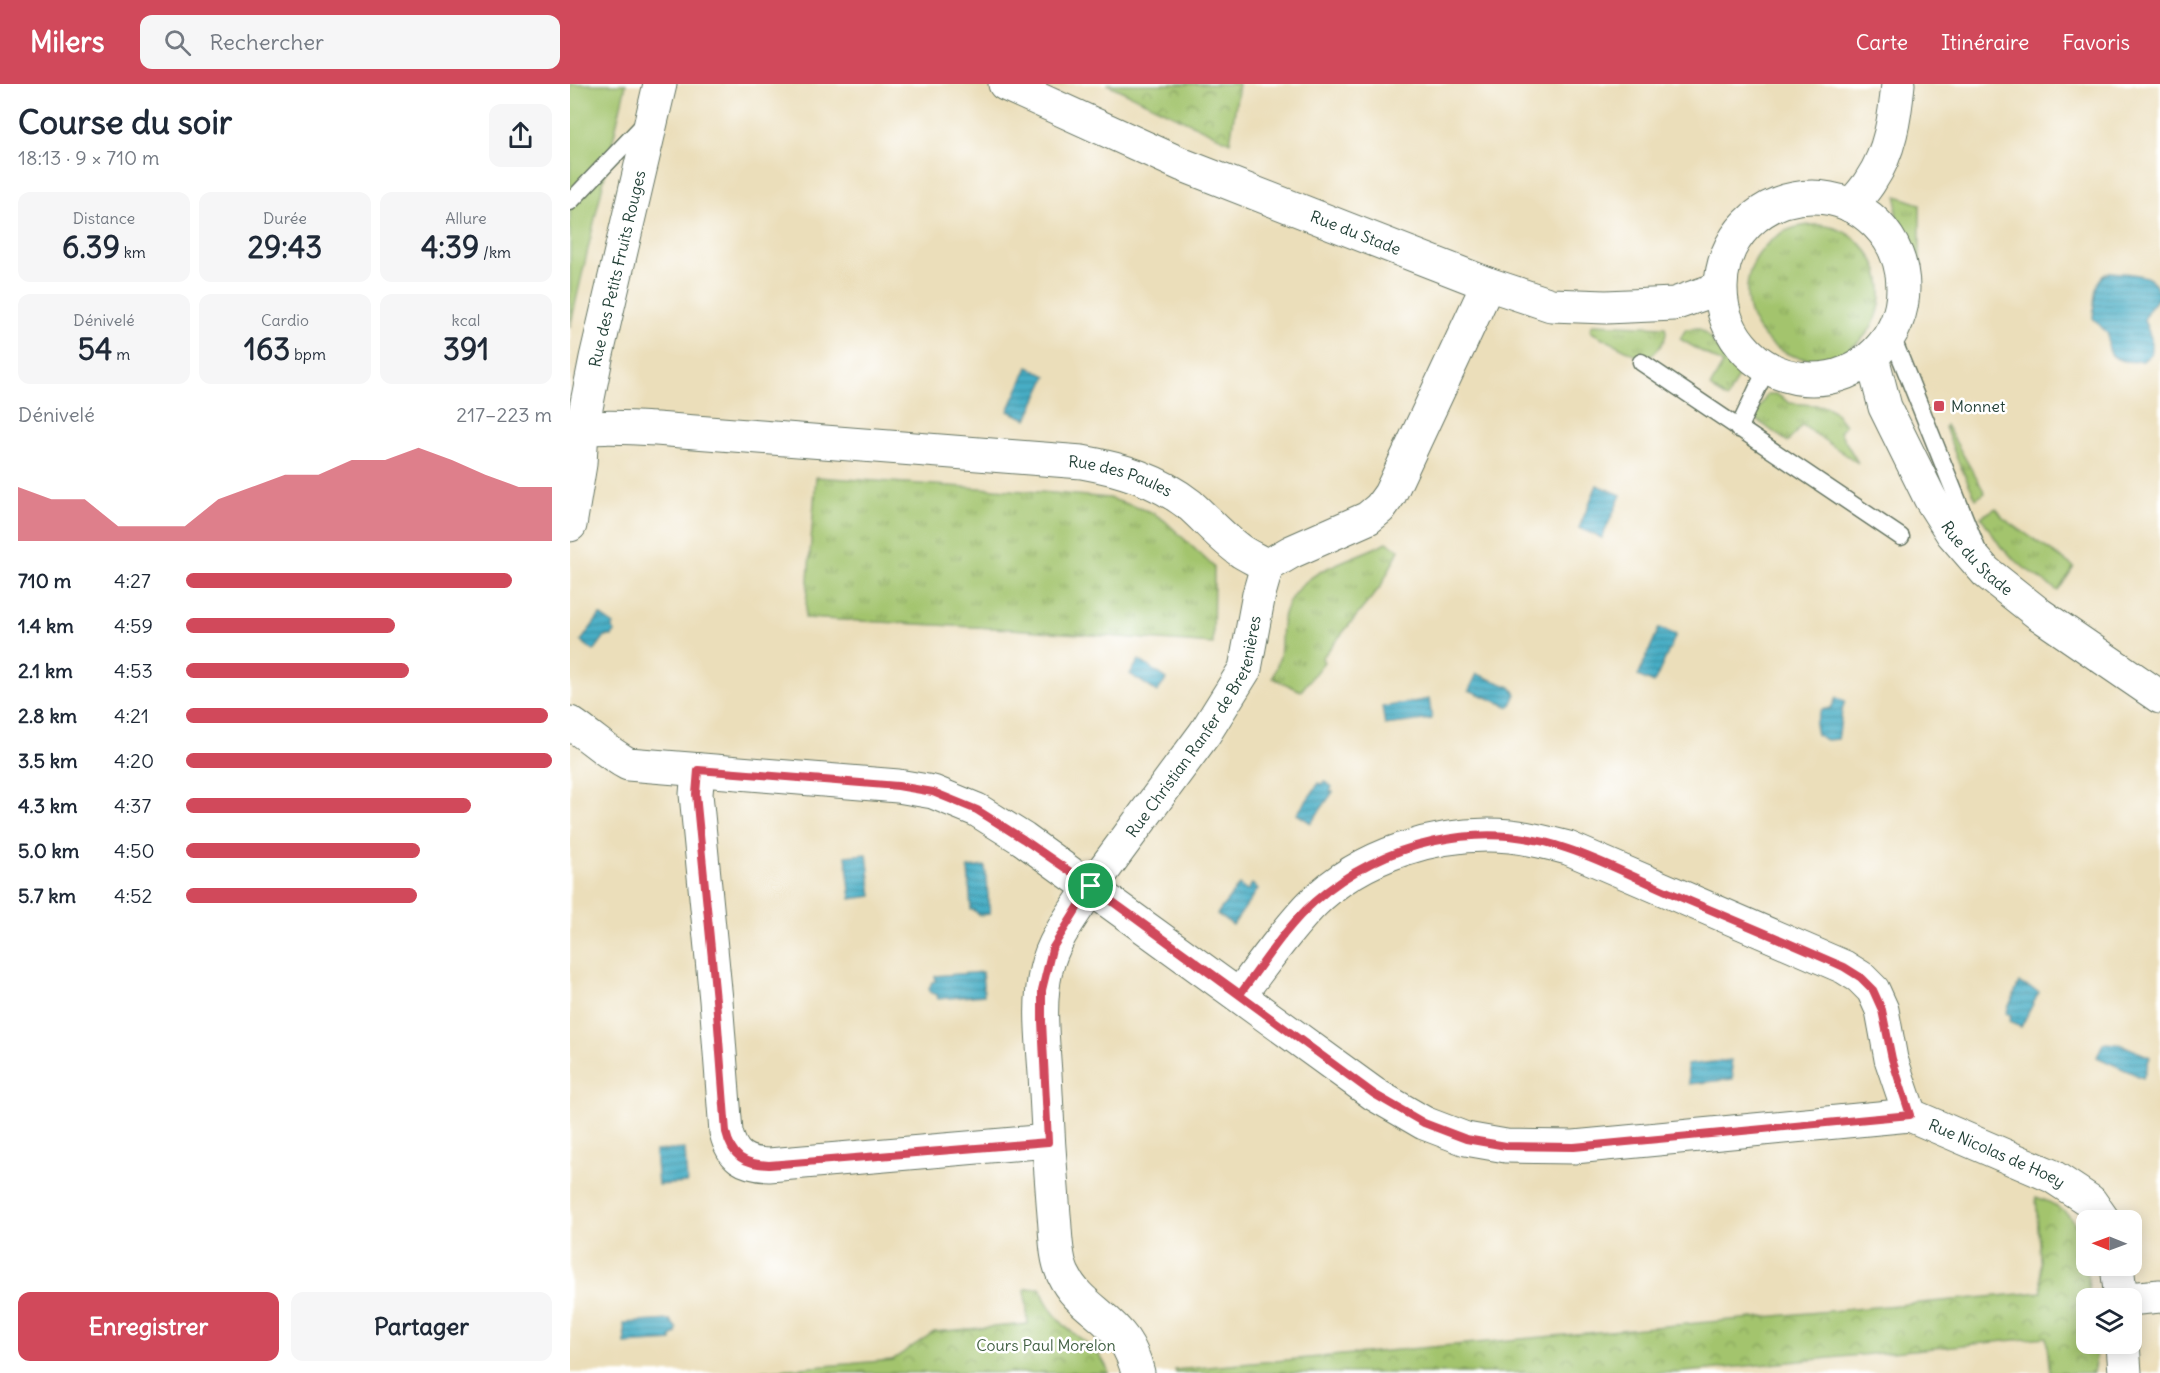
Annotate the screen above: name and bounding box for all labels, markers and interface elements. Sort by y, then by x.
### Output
search box [140,15,560,69]
text: Milers [30,24,104,60]
icon: search [161,26,194,59]
text: Rechercher [209,28,324,56]
text: Carte [1856,29,1908,56]
text: Itinéraire [1941,29,2029,56]
text: Favoris [2062,29,2130,56]
text: Course du soir [18,101,232,143]
button: share [489,104,552,167]
text: 18:13 · 9 × 710 m [18,145,160,170]
street label: Rue des Petits Fruits Rouges [584,168,650,369]
street label: Rue du Stade [1308,206,1404,259]
text: Distance [73,208,135,228]
text: Durée [263,208,307,228]
text: Allure [445,208,487,228]
text: 6.39 [62,228,120,266]
text: 29:43 [248,228,322,266]
text: 4:39 [421,228,479,266]
text: km [120,242,146,262]
text: /km [479,242,511,262]
text: Dénivelé [73,310,135,330]
text: Cardio [261,310,309,330]
text: kcal [452,310,480,330]
text: 54 [78,330,112,368]
text: 163 [244,330,290,368]
text: 391 [443,330,489,368]
text: m [112,344,130,364]
text: bpm [290,344,326,364]
place label: Monnet [1951,396,2006,416]
marker: Monnet [1932,399,1946,413]
text: Dénivelé [18,402,95,427]
text: 217–223 m [456,402,552,427]
street label: Rue des Paules [1068,451,1176,501]
street label: Rue du Stade [1937,517,2017,599]
text: 710 m [18,568,71,593]
text: 4:27 [114,568,151,593]
text: 1.4 km [18,613,74,638]
text: 4:59 [114,613,153,638]
street label: Rue Christian Ranfer de Bretenières [1121,614,1265,841]
text: 2.1 km [18,658,73,683]
text: 4:53 [114,658,153,683]
text: 2.8 km [18,703,77,728]
text: 4:21 [114,703,149,728]
text: 3.5 km [18,748,78,773]
text: 4:20 [114,748,154,773]
text: 4.3 km [18,793,78,818]
text: 4:37 [114,793,151,818]
text: 5.0 km [18,838,79,863]
text: 4:50 [114,838,155,863]
pin [1065,860,1116,911]
icon: arrive [1074,869,1107,902]
text: 5.7 km [18,883,76,908]
text: 4:52 [114,883,153,908]
street label: Rue Nicolas de Hoey [1926,1114,2069,1192]
north arrow [2076,1210,2142,1276]
map controls [2076,1210,2142,1354]
button: layers [2076,1288,2142,1354]
button: Enregistrer [18,1292,279,1361]
button: Partager [291,1292,552,1361]
park label: Cours Paul Morelon [976,1335,1116,1355]

